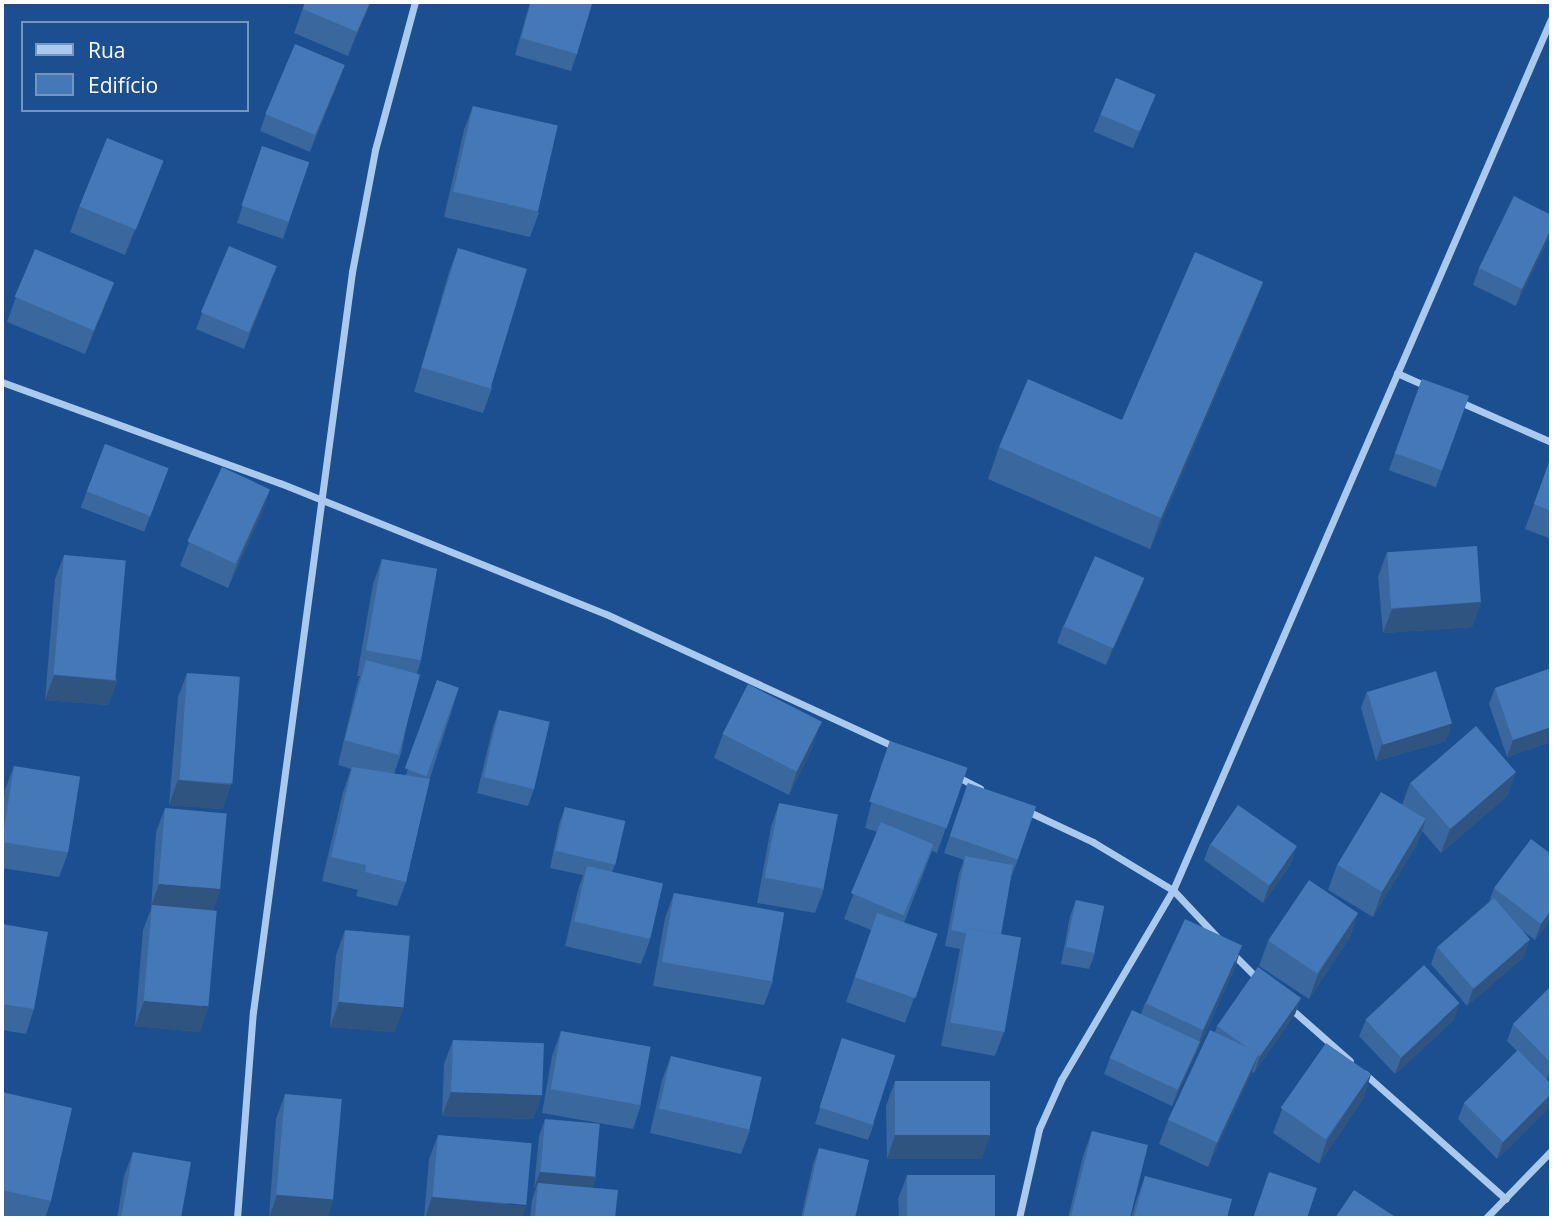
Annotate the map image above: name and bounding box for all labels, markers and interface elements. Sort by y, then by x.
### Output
legend [21,21,248,112]
text: Rua [88,36,126,64]
text: Edifício [88,71,158,99]

